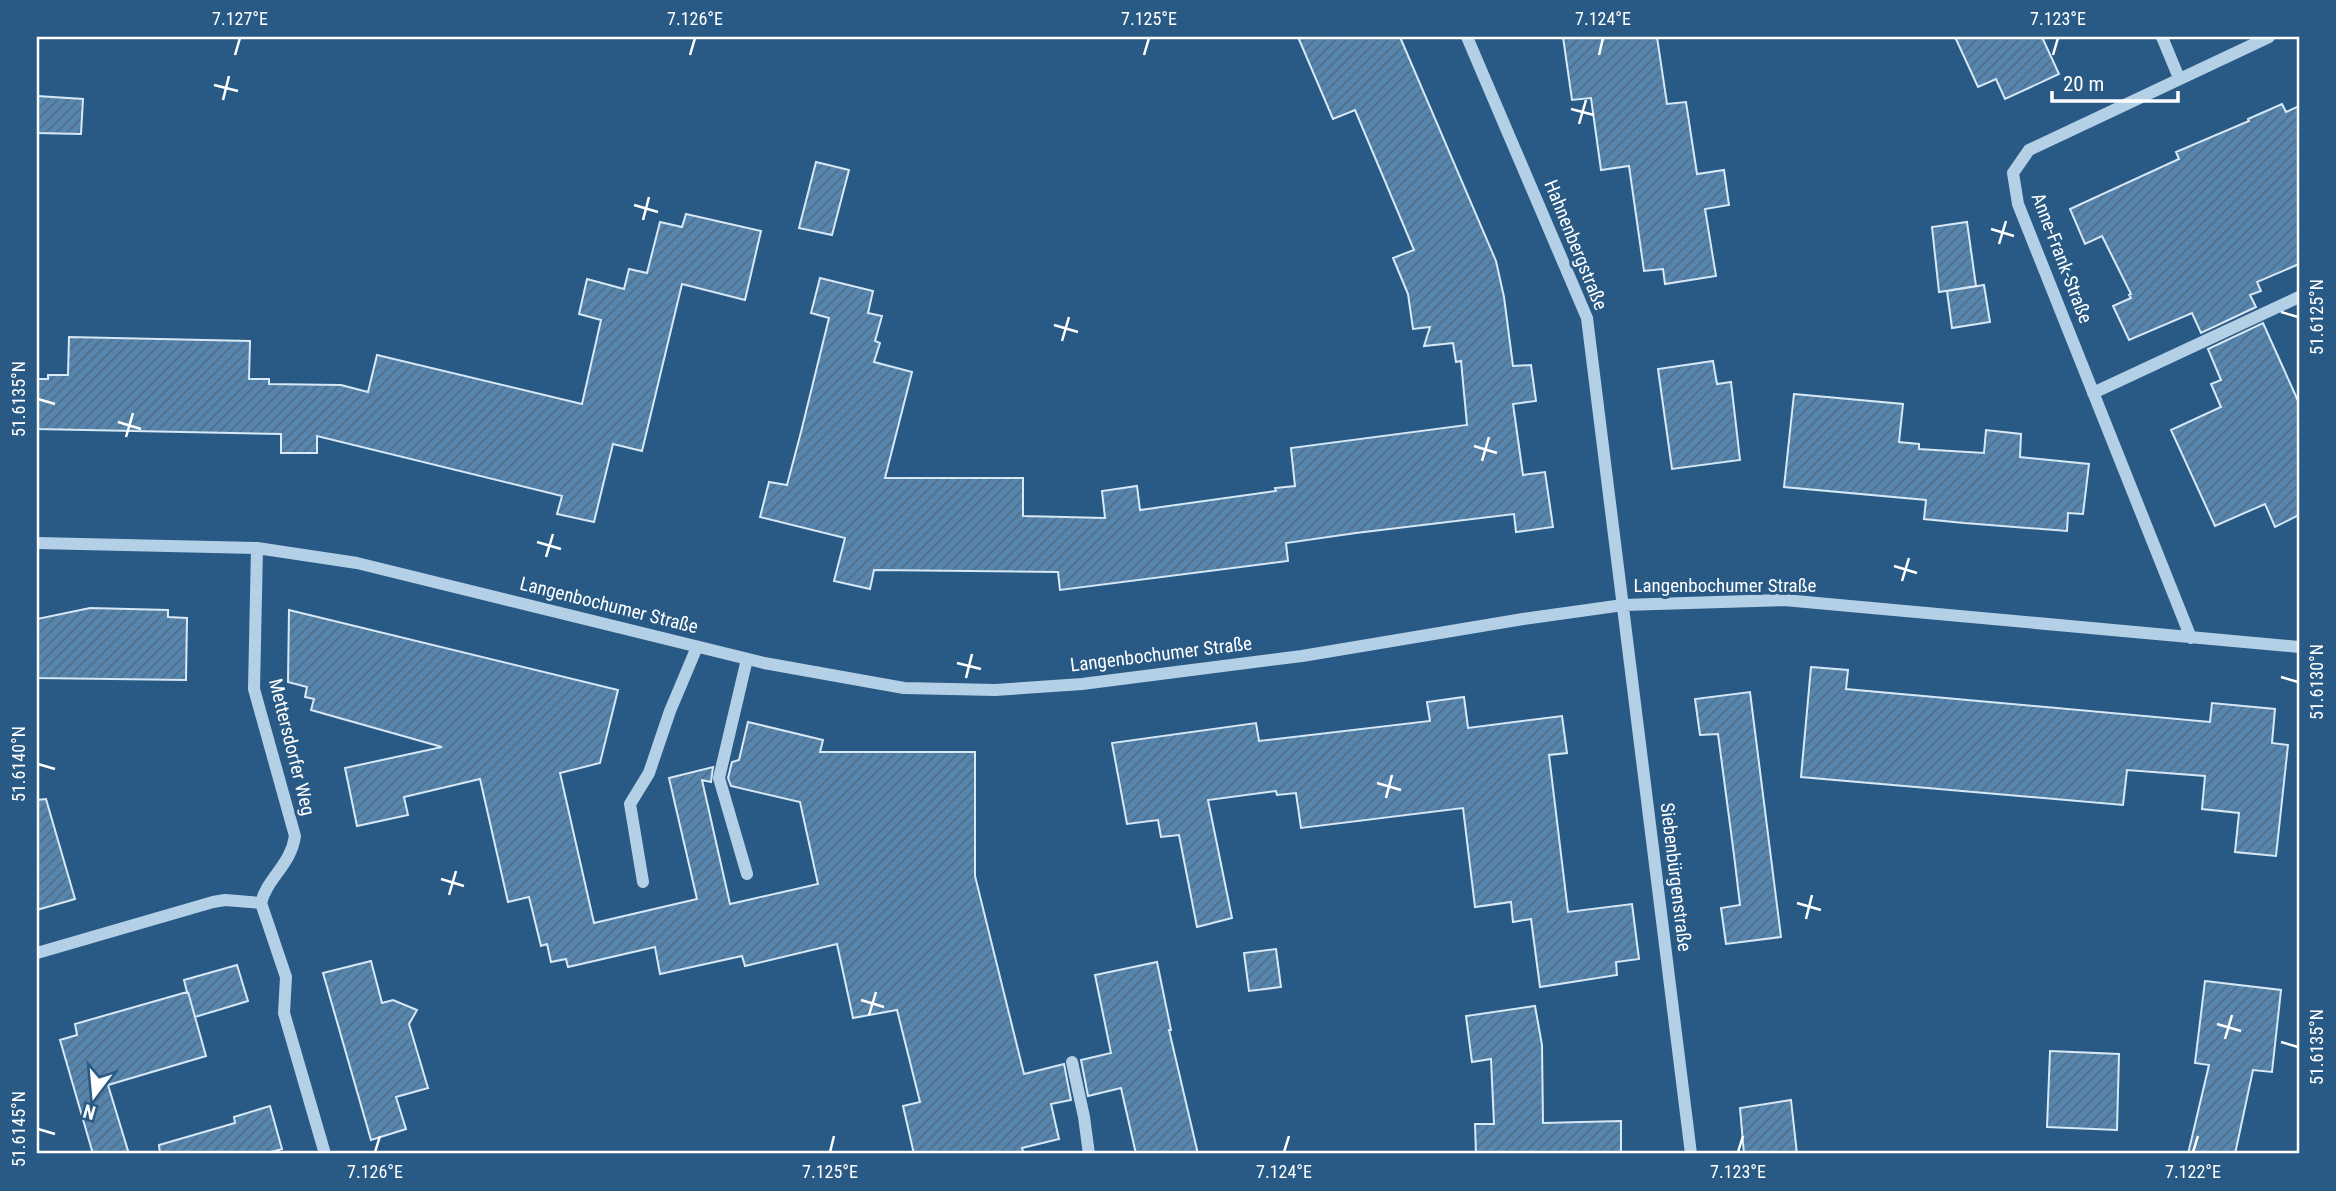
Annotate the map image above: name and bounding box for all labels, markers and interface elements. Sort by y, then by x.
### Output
text: 7.127°E [212,8,268,29]
text: 7.126°E [667,8,723,29]
text: 7.125°E [1121,8,1177,29]
text: 7.124°E [1575,8,1631,29]
text: 7.123°E [2030,8,2086,29]
scale bar [2052,60,2178,104]
text: 20 m [2063,72,2104,96]
street label: Hahnenbergstraße [1539,177,1613,313]
street label: Anne-Frank-Straße [2027,190,2097,326]
text: 51.6125°N [2306,279,2327,355]
text: 51.6135°N [8,361,29,437]
street label: Langenbochumer Straße [517,572,701,638]
street label: Langenbochumer Straße [1633,574,1817,597]
street label: Langenbochumer Straße [1069,631,1253,677]
text: 51.6130°N [2306,644,2327,720]
street label: Mettersdorfer Weg [264,676,320,818]
text: 51.6140°N [8,726,29,802]
street label: Siebenbürgenstraße [1655,801,1697,953]
text: 51.6135°N [2306,1009,2327,1085]
north arrow [60,1062,130,1132]
text: 51.6145°N [8,1091,29,1167]
text: N [81,1099,98,1125]
text: 7.126°E [347,1161,403,1182]
text: 7.125°E [802,1161,858,1182]
text: 7.124°E [1256,1161,1312,1182]
text: 7.123°E [1710,1161,1766,1182]
text: 7.122°E [2165,1161,2221,1182]

